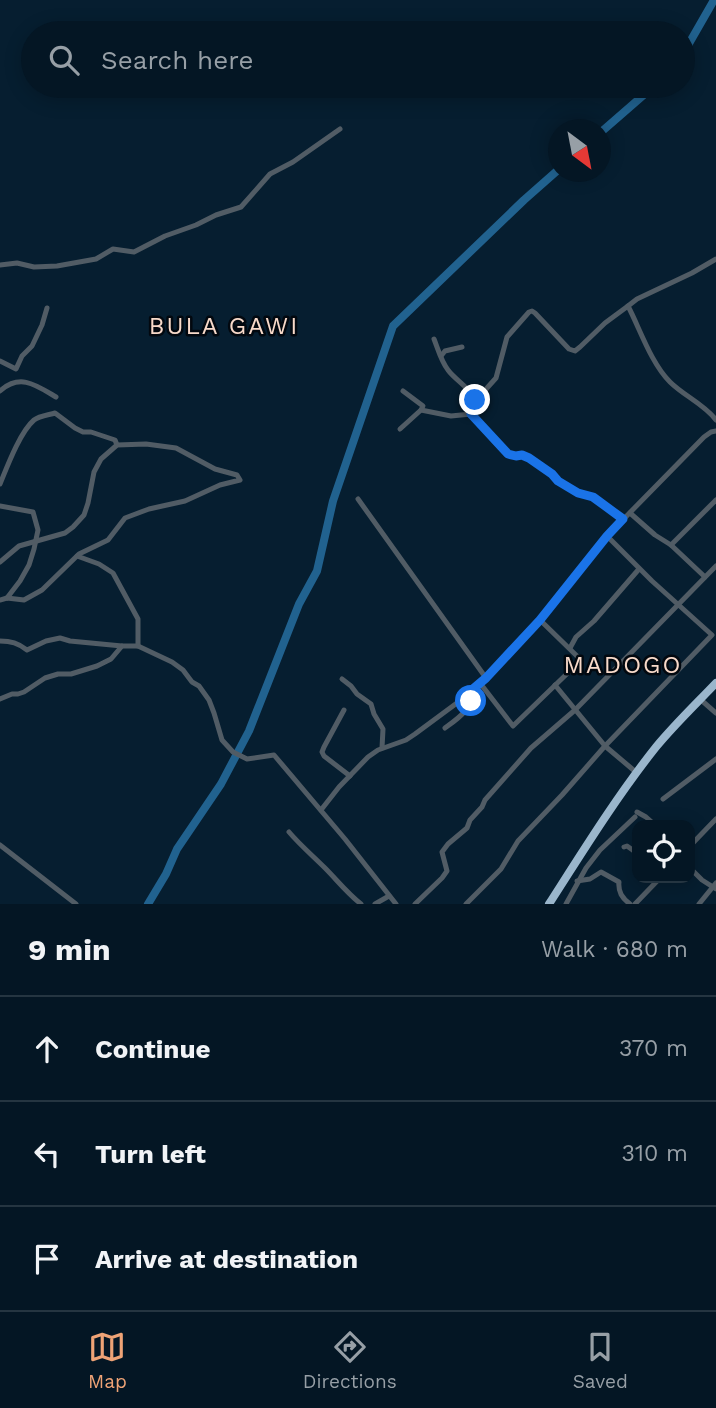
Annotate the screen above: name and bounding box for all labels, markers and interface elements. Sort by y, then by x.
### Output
search box [21,21,695,98]
icon: search [45,41,83,79]
text: Search here [101,45,253,75]
north arrow [548,119,611,182]
district label: BULA GAWI [149,312,299,340]
route end [459,384,490,415]
district label: MADOGO [564,651,682,679]
route start [455,685,486,716]
map controls [632,820,695,883]
button: locate [632,820,695,883]
text: 9 min [28,932,111,967]
text: Walk · 680 m [541,936,688,963]
icon: ahead [28,1030,66,1068]
text: Continue [95,1034,211,1064]
text: 370 m [619,1035,688,1062]
icon: left [28,1135,66,1173]
text: Turn left [95,1139,206,1169]
text: 310 m [622,1140,688,1167]
icon: arrive [28,1240,66,1278]
text: Arrive at destination [95,1244,358,1274]
tab: Map [88,1328,127,1393]
tab: Directions [303,1328,397,1393]
tab: Saved [573,1328,628,1393]

